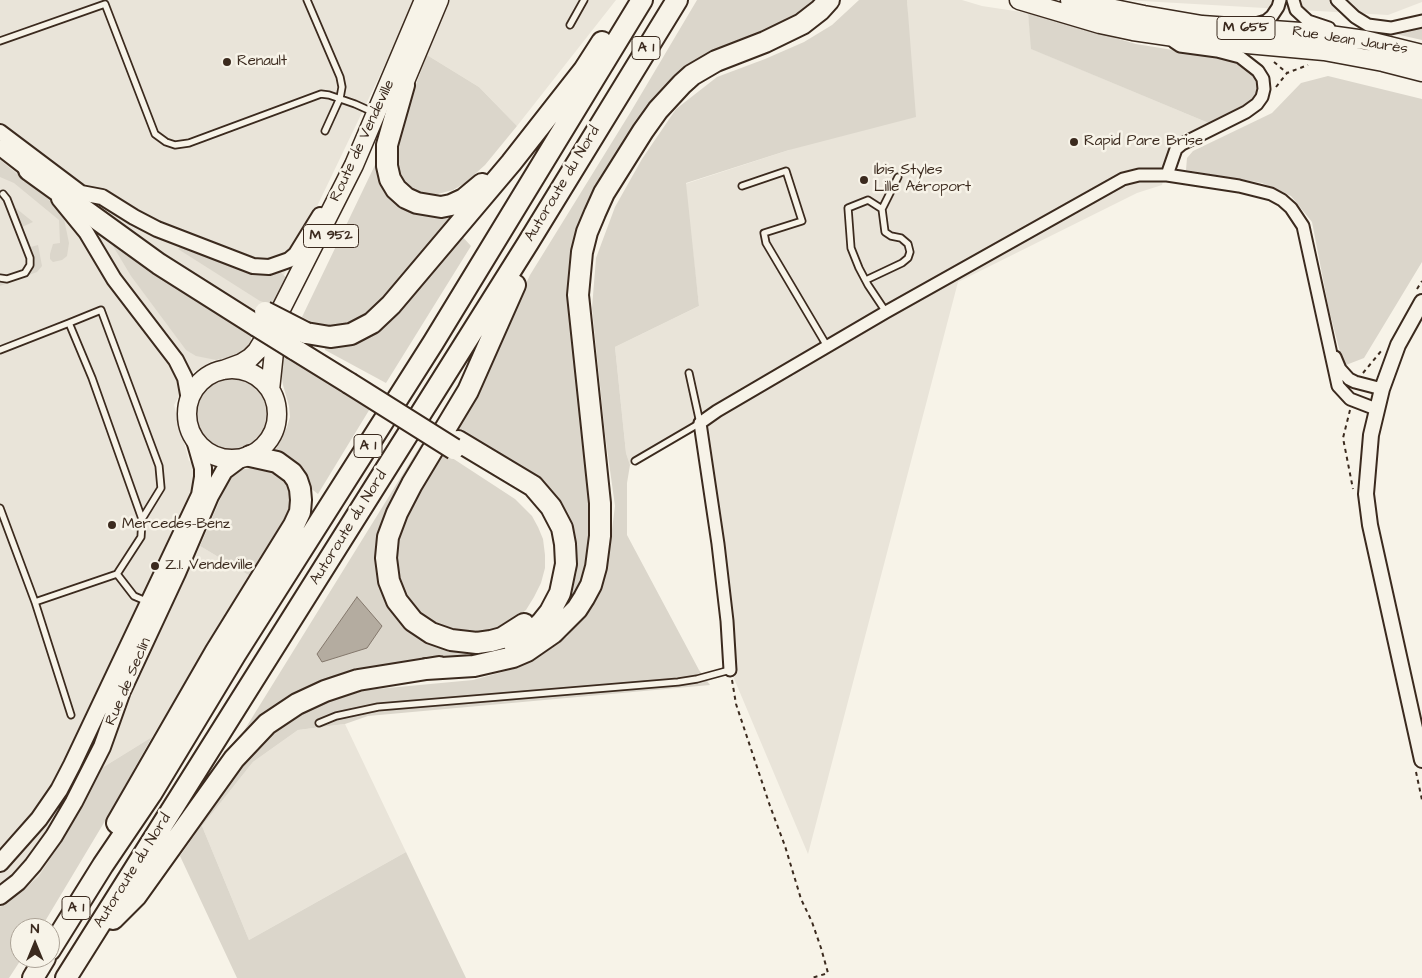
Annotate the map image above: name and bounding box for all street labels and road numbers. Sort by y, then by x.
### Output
road number: M 655 [1217,16,1275,40]
street label: Rue Jean Jaurès [1291,23,1409,59]
road number: A 1 [632,36,660,59]
street label: Route de Vendeville [327,77,399,205]
street label: Autoroute du Nord [521,123,605,245]
road number: M 952 [304,225,358,248]
road number: A 1 [354,434,382,458]
street label: Autoroute du Nord [307,468,391,588]
street label: Rue de Seclin [102,635,156,729]
street label: Autoroute du Nord [91,811,175,931]
road number: A 1 [62,896,90,920]

